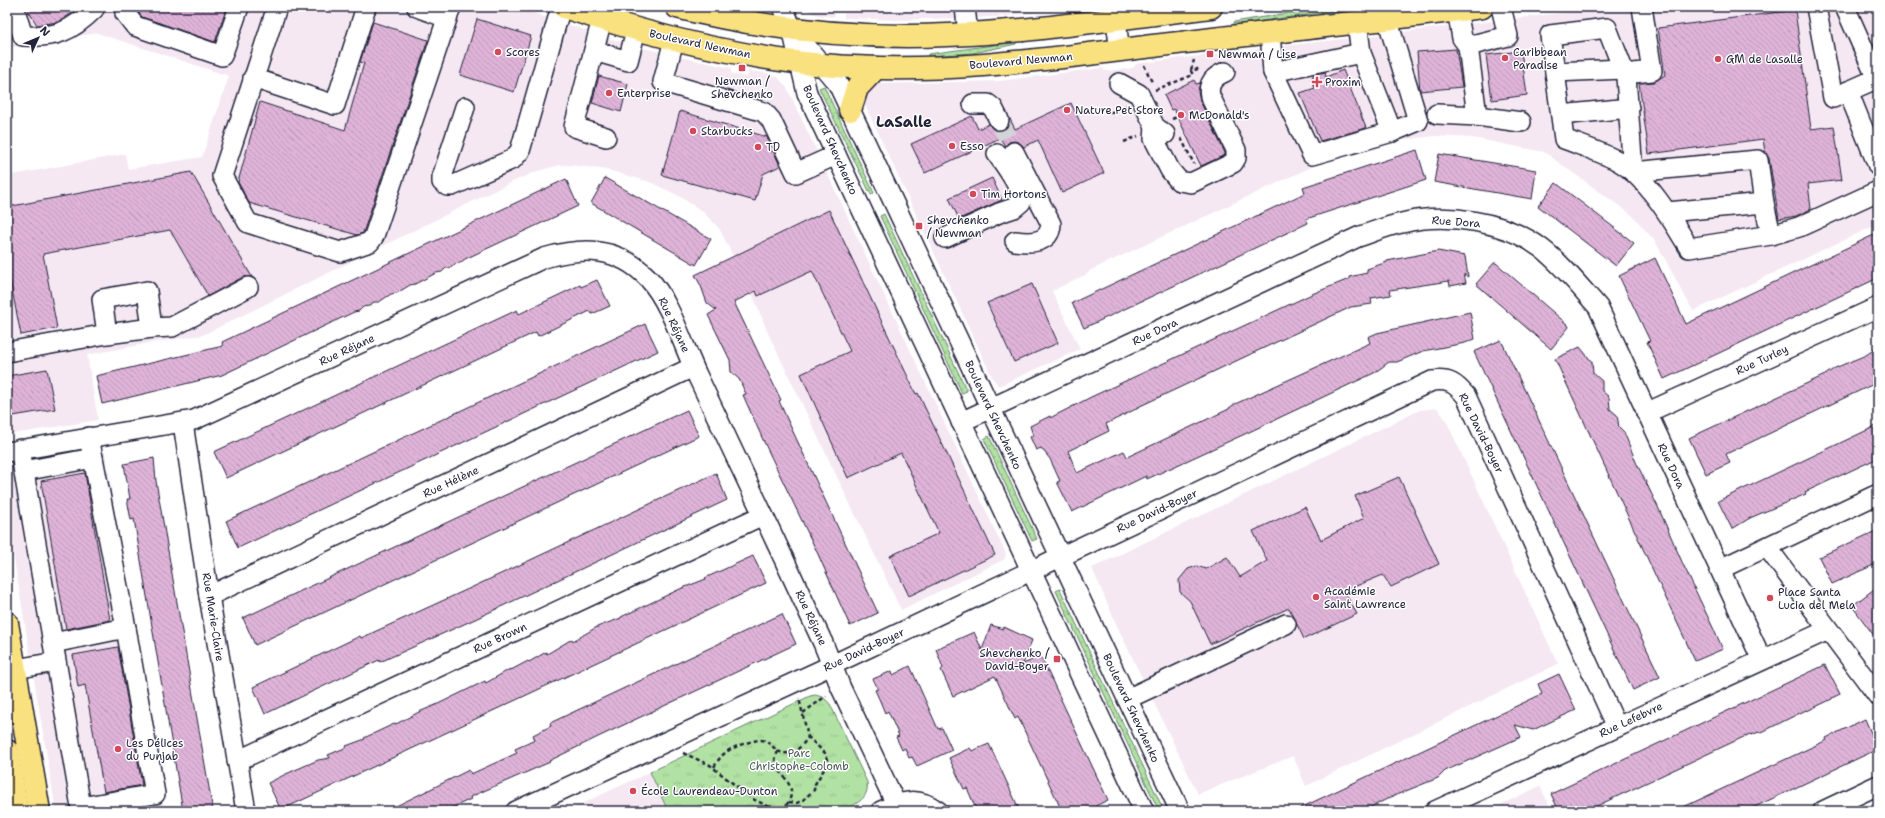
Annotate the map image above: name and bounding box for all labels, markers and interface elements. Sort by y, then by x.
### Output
north arrow [18,18,58,58]
text: N [36,23,53,40]
street label: Boulevard Newman [648,26,752,62]
place label: Scores [506,45,540,60]
place label: Caribbean Paradise [1513,45,1567,73]
marker: Scores [493,47,503,57]
place label: Newman / Lise [1218,47,1296,62]
street label: Boulevard Newman [969,49,1073,73]
marker: Newman / Lise [1205,49,1215,59]
place label: GM de Lasalle [1726,52,1803,67]
marker: Caribbean Paradise [1500,53,1510,63]
marker: GM de Lasalle [1713,54,1723,64]
marker: Newman / Shevchenko [737,63,747,73]
place label: Newman / Shevchenko [711,74,773,102]
place label: Proxim [1325,75,1361,90]
marker: Proxim [1312,77,1322,87]
street label: Boulevard Shevchenko [799,83,861,197]
place label: Enterprise [617,86,671,101]
marker: Enterprise [604,88,614,98]
place label: Nature Pet Store [1075,103,1164,118]
marker: Nature Pet Store [1062,105,1072,115]
place label: McDonald's [1189,108,1249,123]
marker: McDonald's [1176,110,1186,120]
district label: LaSalle [876,112,932,132]
place label: Starbucks [701,124,753,139]
marker: Starbucks [688,126,698,136]
place label: Esso [960,139,984,154]
place label: TD [766,140,780,155]
marker: Esso [947,141,957,151]
marker: TD [753,142,763,152]
place label: Tim Hortons [981,187,1046,202]
marker: Tim Hortons [968,189,978,199]
place label: Shevchenko / Newman [927,213,989,241]
street label: Rue Dora [1431,213,1481,231]
marker: Shevchenko / Newman [914,221,924,231]
street label: Rue Réjane [655,295,693,355]
street label: Rue Dora [1130,315,1180,349]
street label: Rue Réjane [317,331,377,369]
street label: Rue Turley [1733,341,1791,379]
street label: Boulevard Shevchenko [961,358,1025,472]
street label: Rue David-Boyer [1455,390,1507,476]
street label: Rue Dora [1654,441,1688,491]
street label: Rue Hélène [421,463,481,501]
street label: Rue David-Boyer [1114,486,1200,536]
street label: Rue Marie-Claire [199,572,227,662]
place label: Académie Saint Lawrence [1324,584,1406,612]
place label: Place Santa Lucia del Mela [1778,585,1856,613]
street label: Rue Réjane [792,588,830,648]
marker: Académie Saint Lawrence [1311,592,1321,602]
marker: Place Santa Lucia del Mela [1765,593,1775,603]
street label: Rue Brown [471,619,529,657]
street label: Rue David-Boyer [821,625,907,675]
place label: Shevchenko / David-Boyer [979,646,1050,674]
street label: Boulevard Shevchenko [1099,651,1163,765]
marker: Shevchenko / David-Boyer [1052,654,1062,664]
street label: Rue Lefebvre [1597,699,1665,741]
place label: Les Délices du Punjab [126,736,183,764]
marker: Les Délices du Punjab [113,744,123,754]
park label: Parc Christophe-Colomb [749,746,849,774]
place label: École Laurendeau-Dunton [641,783,778,799]
marker: École Laurendeau-Dunton [628,786,638,796]

